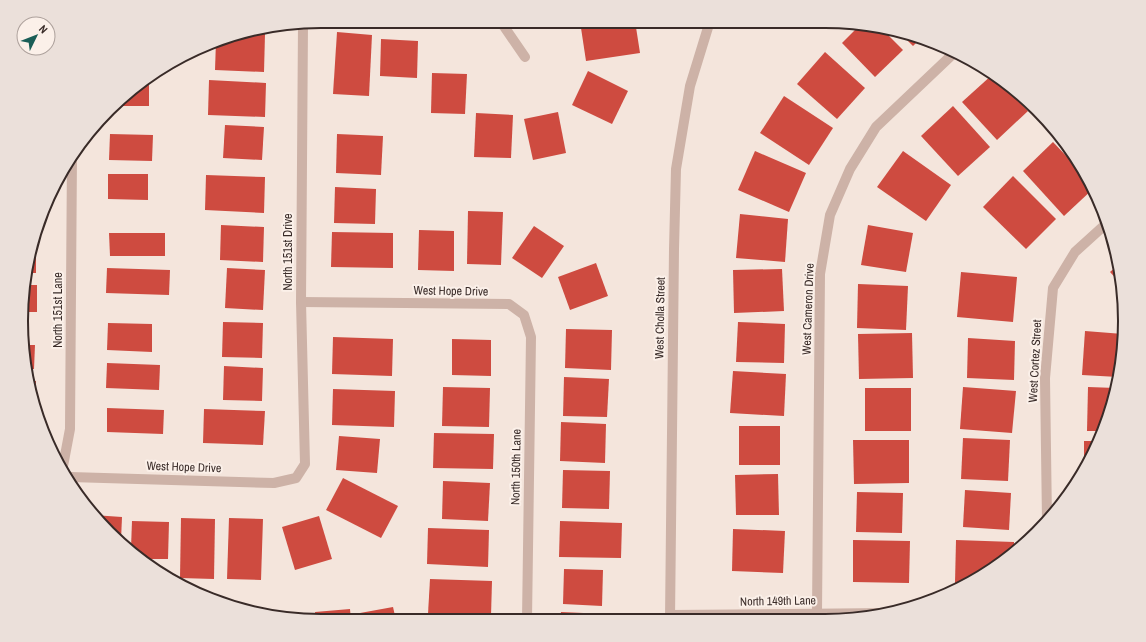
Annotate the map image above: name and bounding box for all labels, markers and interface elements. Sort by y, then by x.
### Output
north arrow [16,16,56,56]
text: N [36,22,51,36]
street label: North 151st Drive [280,213,296,291]
street label: West Cameron Drive [798,263,818,355]
street label: North 151st Lane [50,272,66,348]
street label: West Cholla Street [651,277,669,359]
street label: West Hope Drive [413,282,489,300]
street label: West Cortez Street [1025,319,1045,403]
street label: North 150th Lane [507,429,525,505]
street label: West Hope Drive [146,458,222,476]
street label: North 149th Lane [740,592,816,610]

